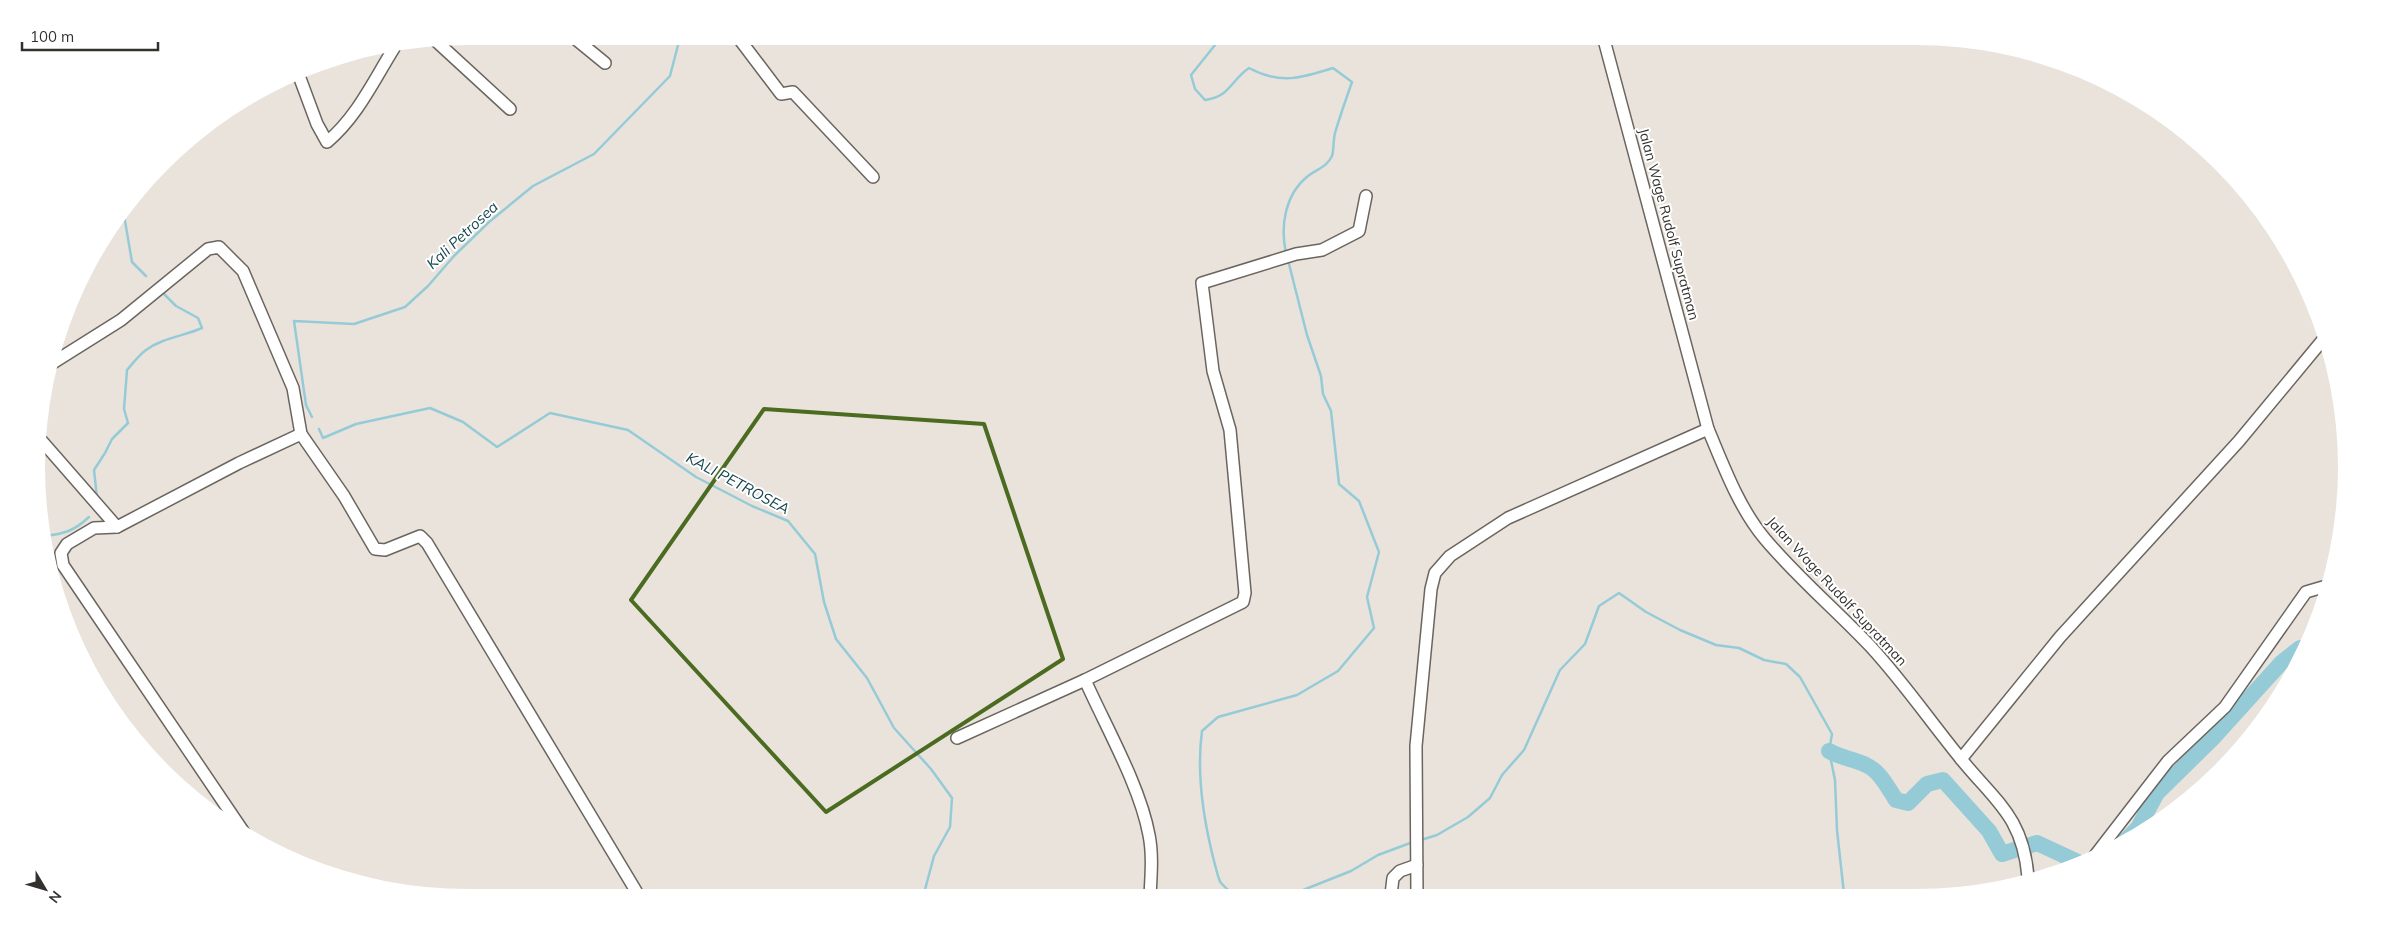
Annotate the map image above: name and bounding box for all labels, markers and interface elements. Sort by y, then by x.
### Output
scale bar [22,20,159,52]
text: 100 m [30,27,74,46]
street label: Jalan Wage Rudolf Supratman [1635,126,1703,322]
water label: Kali Petrosea [422,197,502,273]
water label: KALI PETROSEA [683,448,793,518]
street label: Jalan Wage Rudolf Supratman [1763,513,1911,669]
north arrow [20,864,70,914]
text: N [45,887,66,907]

